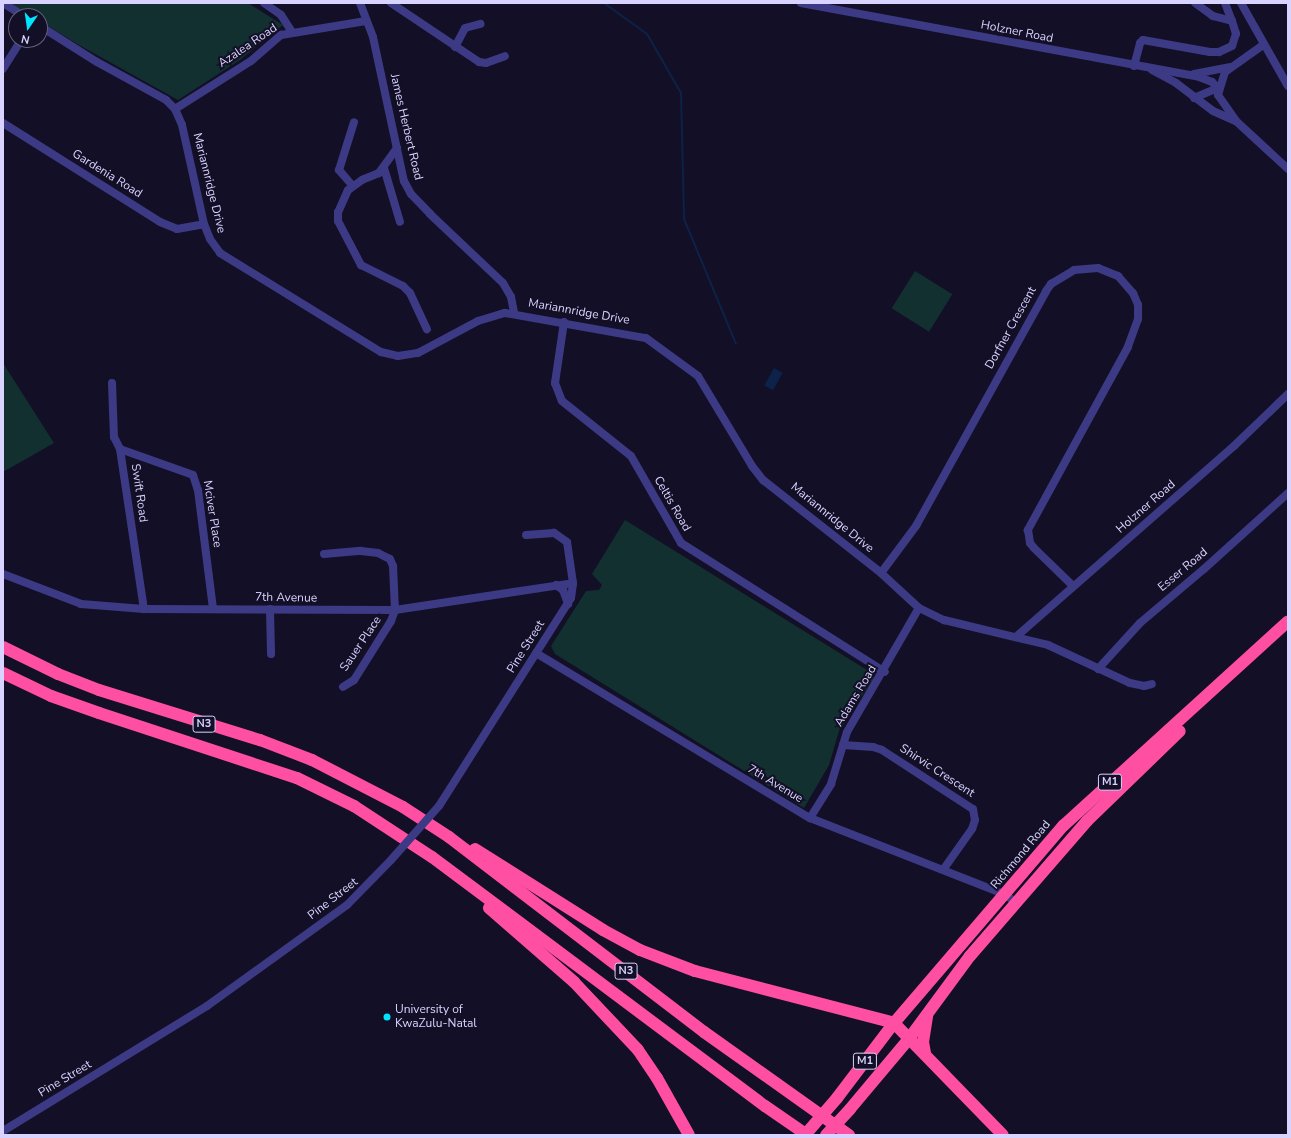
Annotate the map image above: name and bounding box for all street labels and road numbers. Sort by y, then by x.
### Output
street label: Holzner Road [980,18,1054,46]
street label: Azalea Road [216,21,280,71]
street label: James Herbert Road [387,72,425,182]
street label: Mariannridge Drive [190,131,228,235]
street label: Gardenia Road [69,147,145,201]
street label: Dorfner Crescent [982,284,1040,372]
street label: Mariannridge Drive [527,296,631,328]
street label: Swift Road [128,463,150,523]
street label: Celtis Road [650,474,694,534]
street label: Holzner Road [1114,477,1178,537]
street label: Mciver Place [200,479,224,549]
street label: Mariannridge Drive [788,480,876,556]
street label: Esser Road [1155,545,1211,595]
street label: 7th Avenue [255,590,317,606]
street label: Sauer Place [337,614,385,674]
street label: Pine Street [504,618,548,676]
street label: Adams Road [832,663,880,729]
road number: N3 [192,715,216,733]
street label: Shirvic Crescent [897,741,977,801]
street label: 7th Avenue [745,762,805,806]
road number: M1 [1097,773,1123,791]
street label: Richmond Road [988,818,1054,892]
street label: Pine Street [305,875,361,923]
road number: N3 [614,962,638,980]
road number: M1 [852,1052,878,1070]
street label: Pine Street [36,1058,94,1100]

